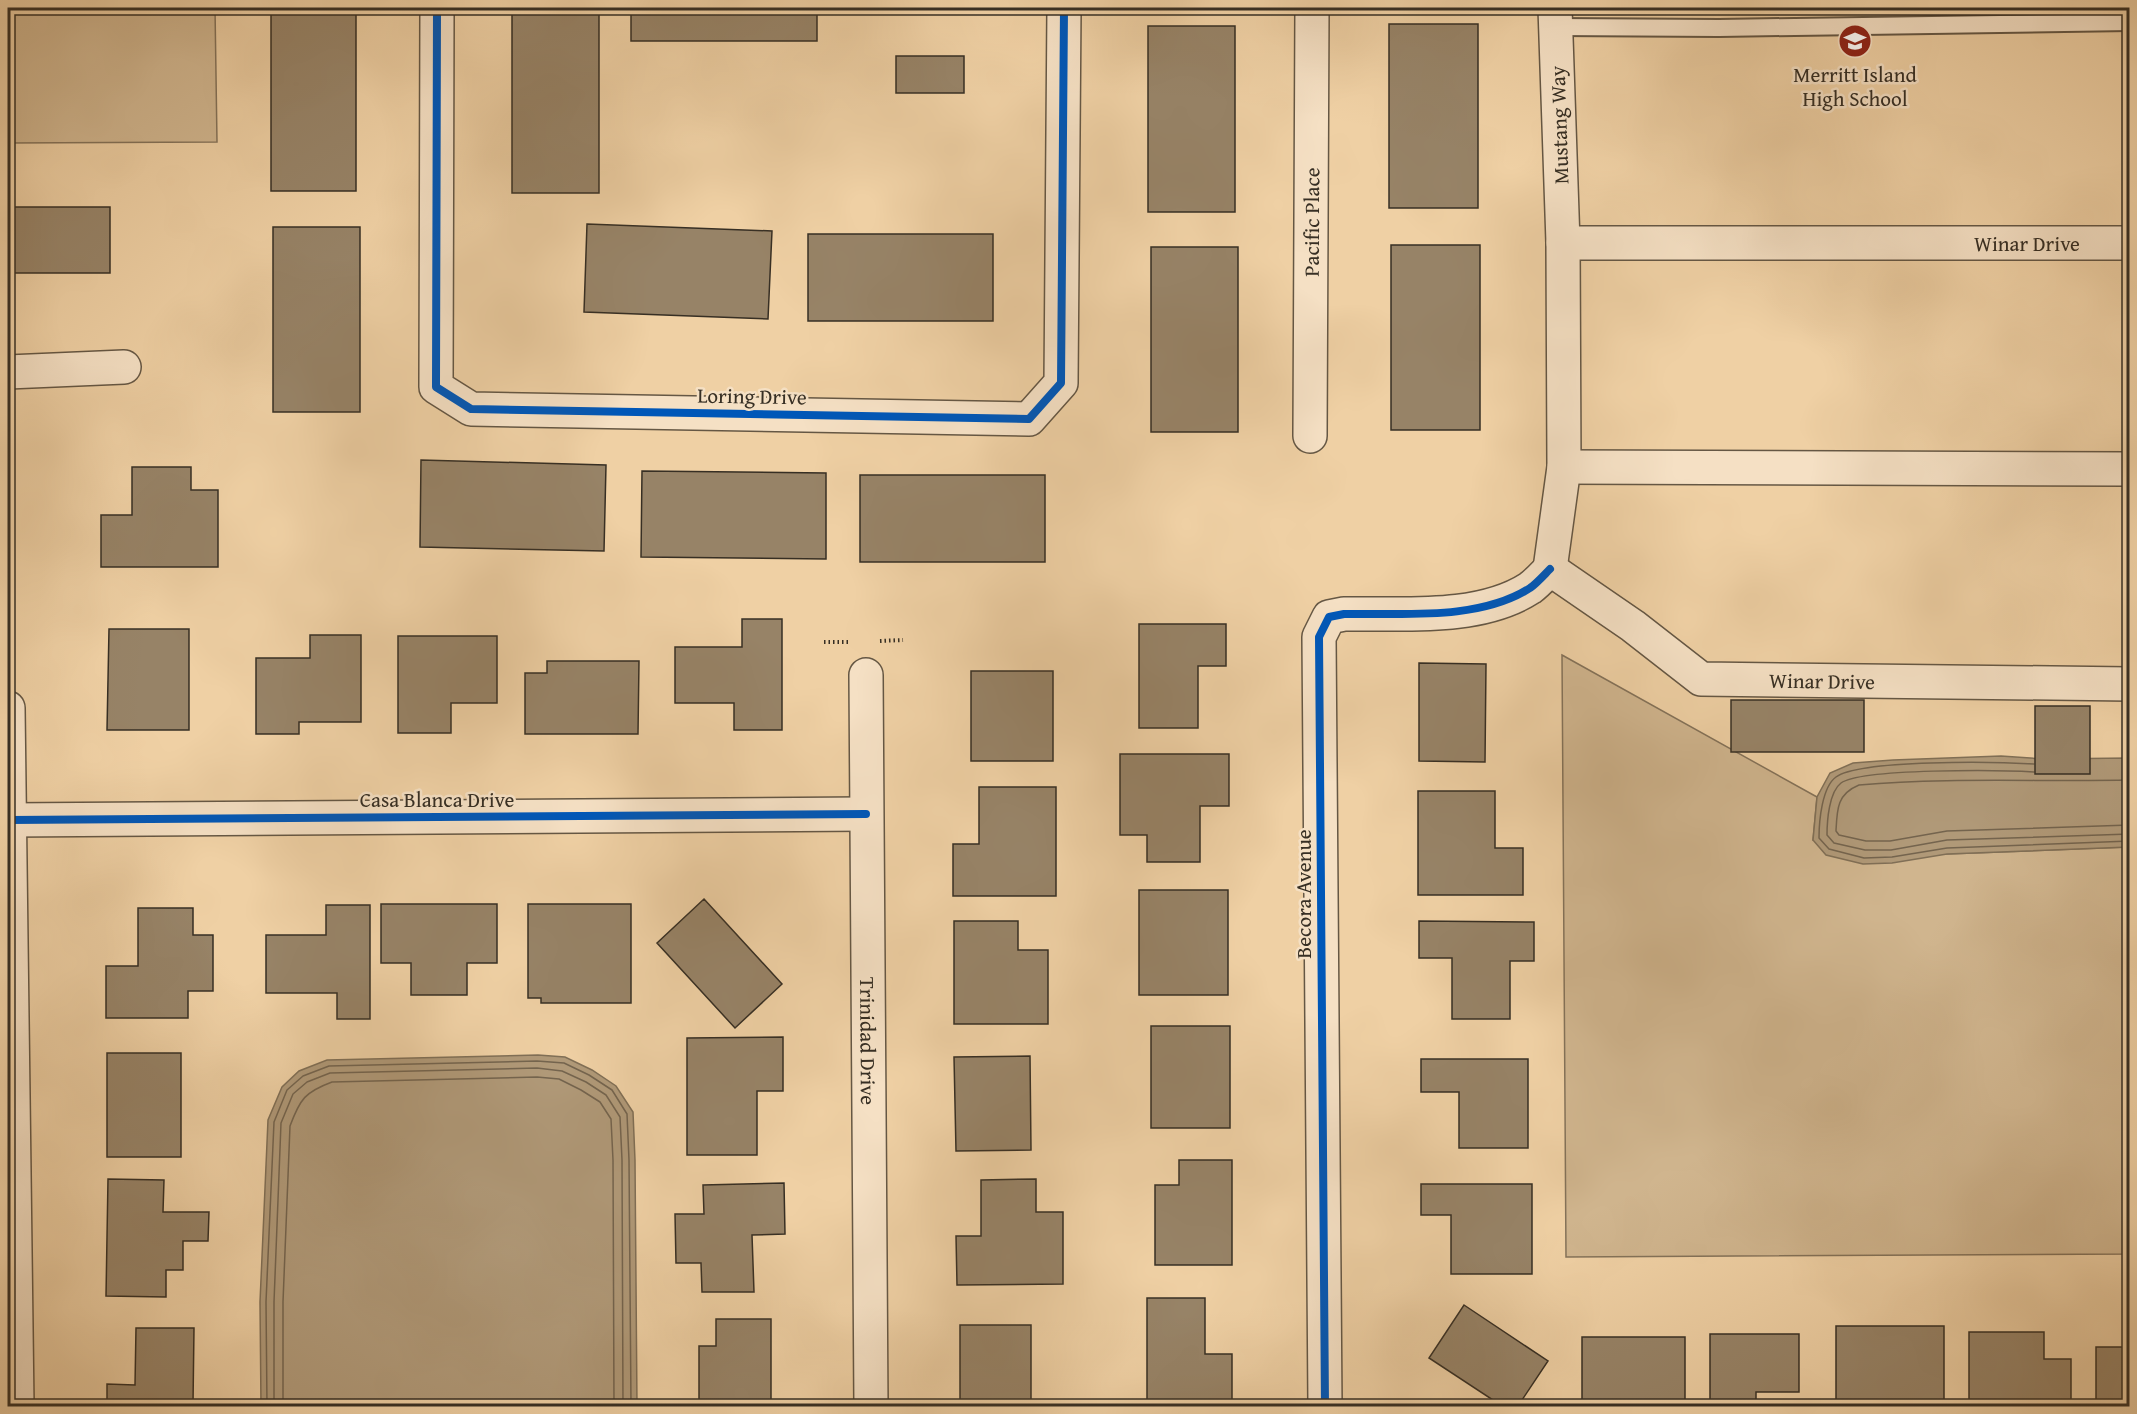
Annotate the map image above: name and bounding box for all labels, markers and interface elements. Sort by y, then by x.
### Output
school or university icon: Merritt Island High School [1837,23,1873,59]
place label: Merritt Island High School [1793,59,1917,114]
street label: Mustang Way [1541,65,1577,185]
street label: Pacific Place [1295,167,1327,277]
street label: Winar Drive [1974,228,2080,259]
street label: Loring Drive [697,380,807,412]
street label: Winar Drive [1769,664,1875,697]
street label: Casa Blanca Drive [360,784,515,815]
street label: Becora Avenue [1288,829,1319,959]
street label: Trinidad Drive [853,977,884,1105]

